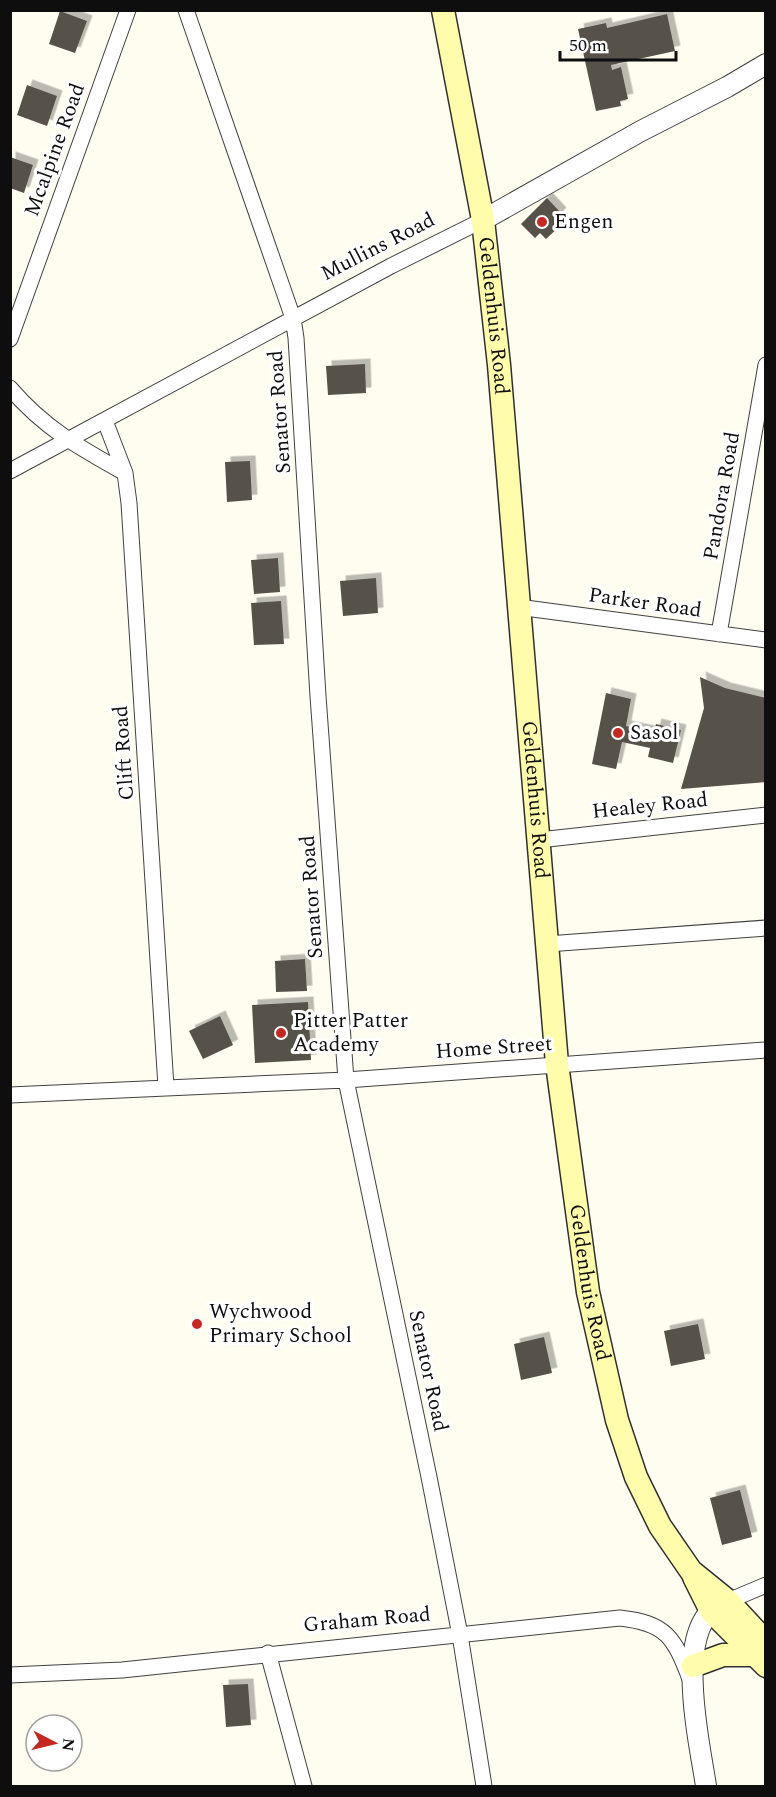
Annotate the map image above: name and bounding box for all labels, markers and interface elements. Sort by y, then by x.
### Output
scale bar [560,24,676,62]
text: 50 m [569,32,607,59]
street label: Mcalpine Road [16,79,94,221]
street label: Mullins Road [315,204,441,290]
place label: Engen [554,206,613,238]
marker: Engen [535,215,549,229]
street label: Geldenhuis Road [469,235,517,396]
street label: Senator Road [260,349,300,475]
street label: Pandora Road [695,429,749,563]
street label: Parker Road [586,579,704,627]
street label: Clift Road [105,704,143,802]
place label: Sasol [630,717,678,749]
street label: Geldenhuis Road [513,719,558,880]
marker: Sasol [611,726,625,740]
street label: Healey Road [590,784,710,828]
street label: Senator Road [292,834,332,960]
place label: Pitter Patter Academy [293,1005,408,1061]
marker: Pitter Patter Academy [274,1026,288,1040]
street label: Home Street [435,1028,553,1068]
street label: Geldenhuis Road [560,1202,619,1364]
place label: Wychwood Primary School [209,1296,352,1352]
street label: Senator Road [399,1307,457,1435]
marker: Wychwood Primary School [190,1317,204,1331]
street label: Graham Road [302,1598,432,1642]
north arrow [24,1713,84,1773]
text: N [55,1737,81,1753]

